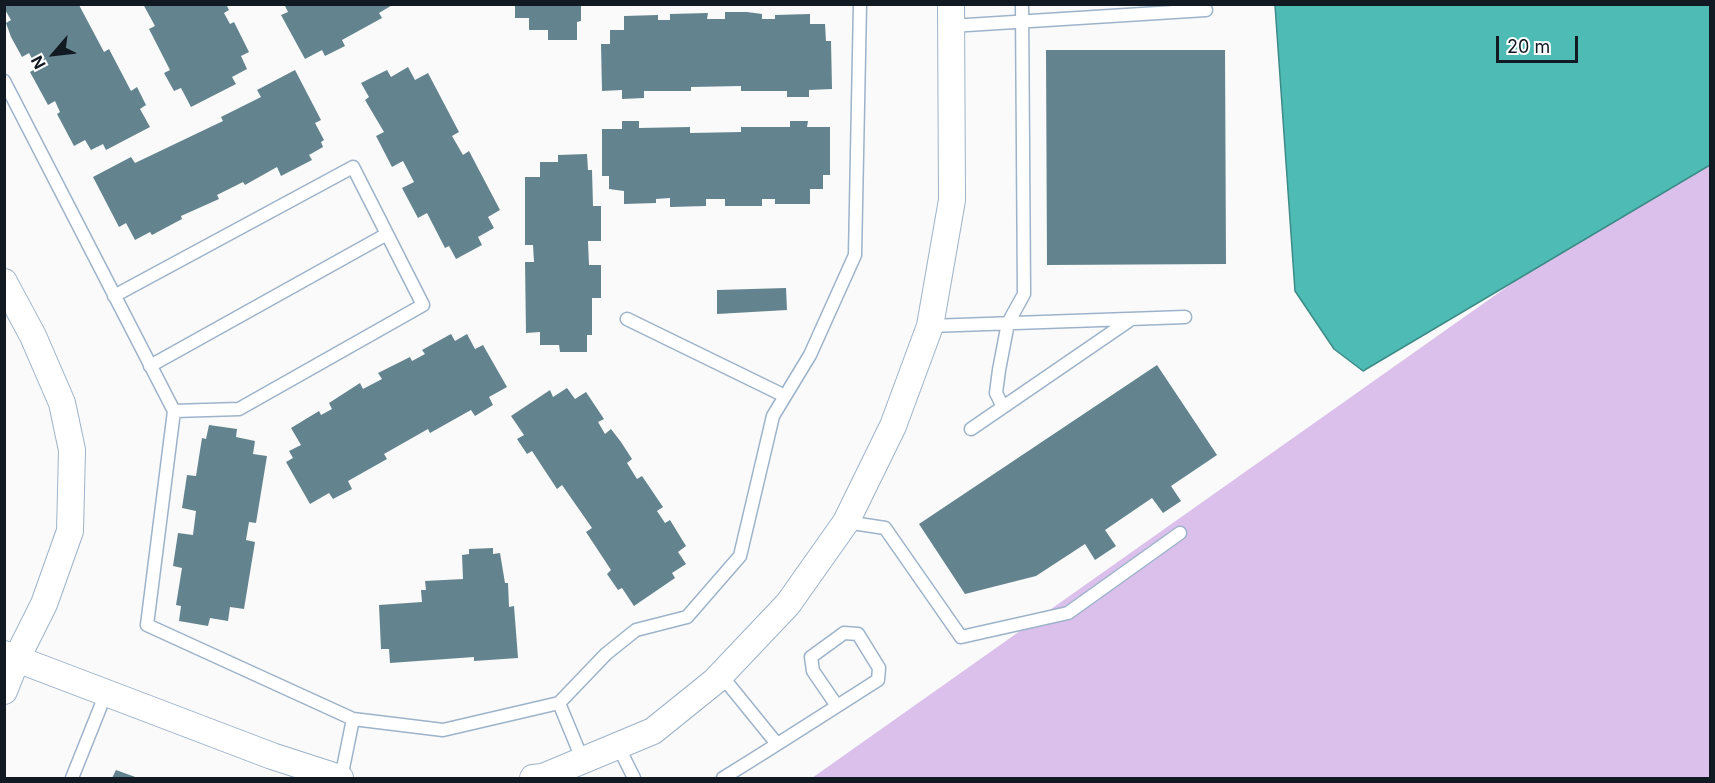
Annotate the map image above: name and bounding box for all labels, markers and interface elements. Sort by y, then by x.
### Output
north arrow [24,24,84,84]
scale bar [1499,24,1582,62]
text: 20 m [1507,36,1550,57]
text: N [26,52,50,73]

